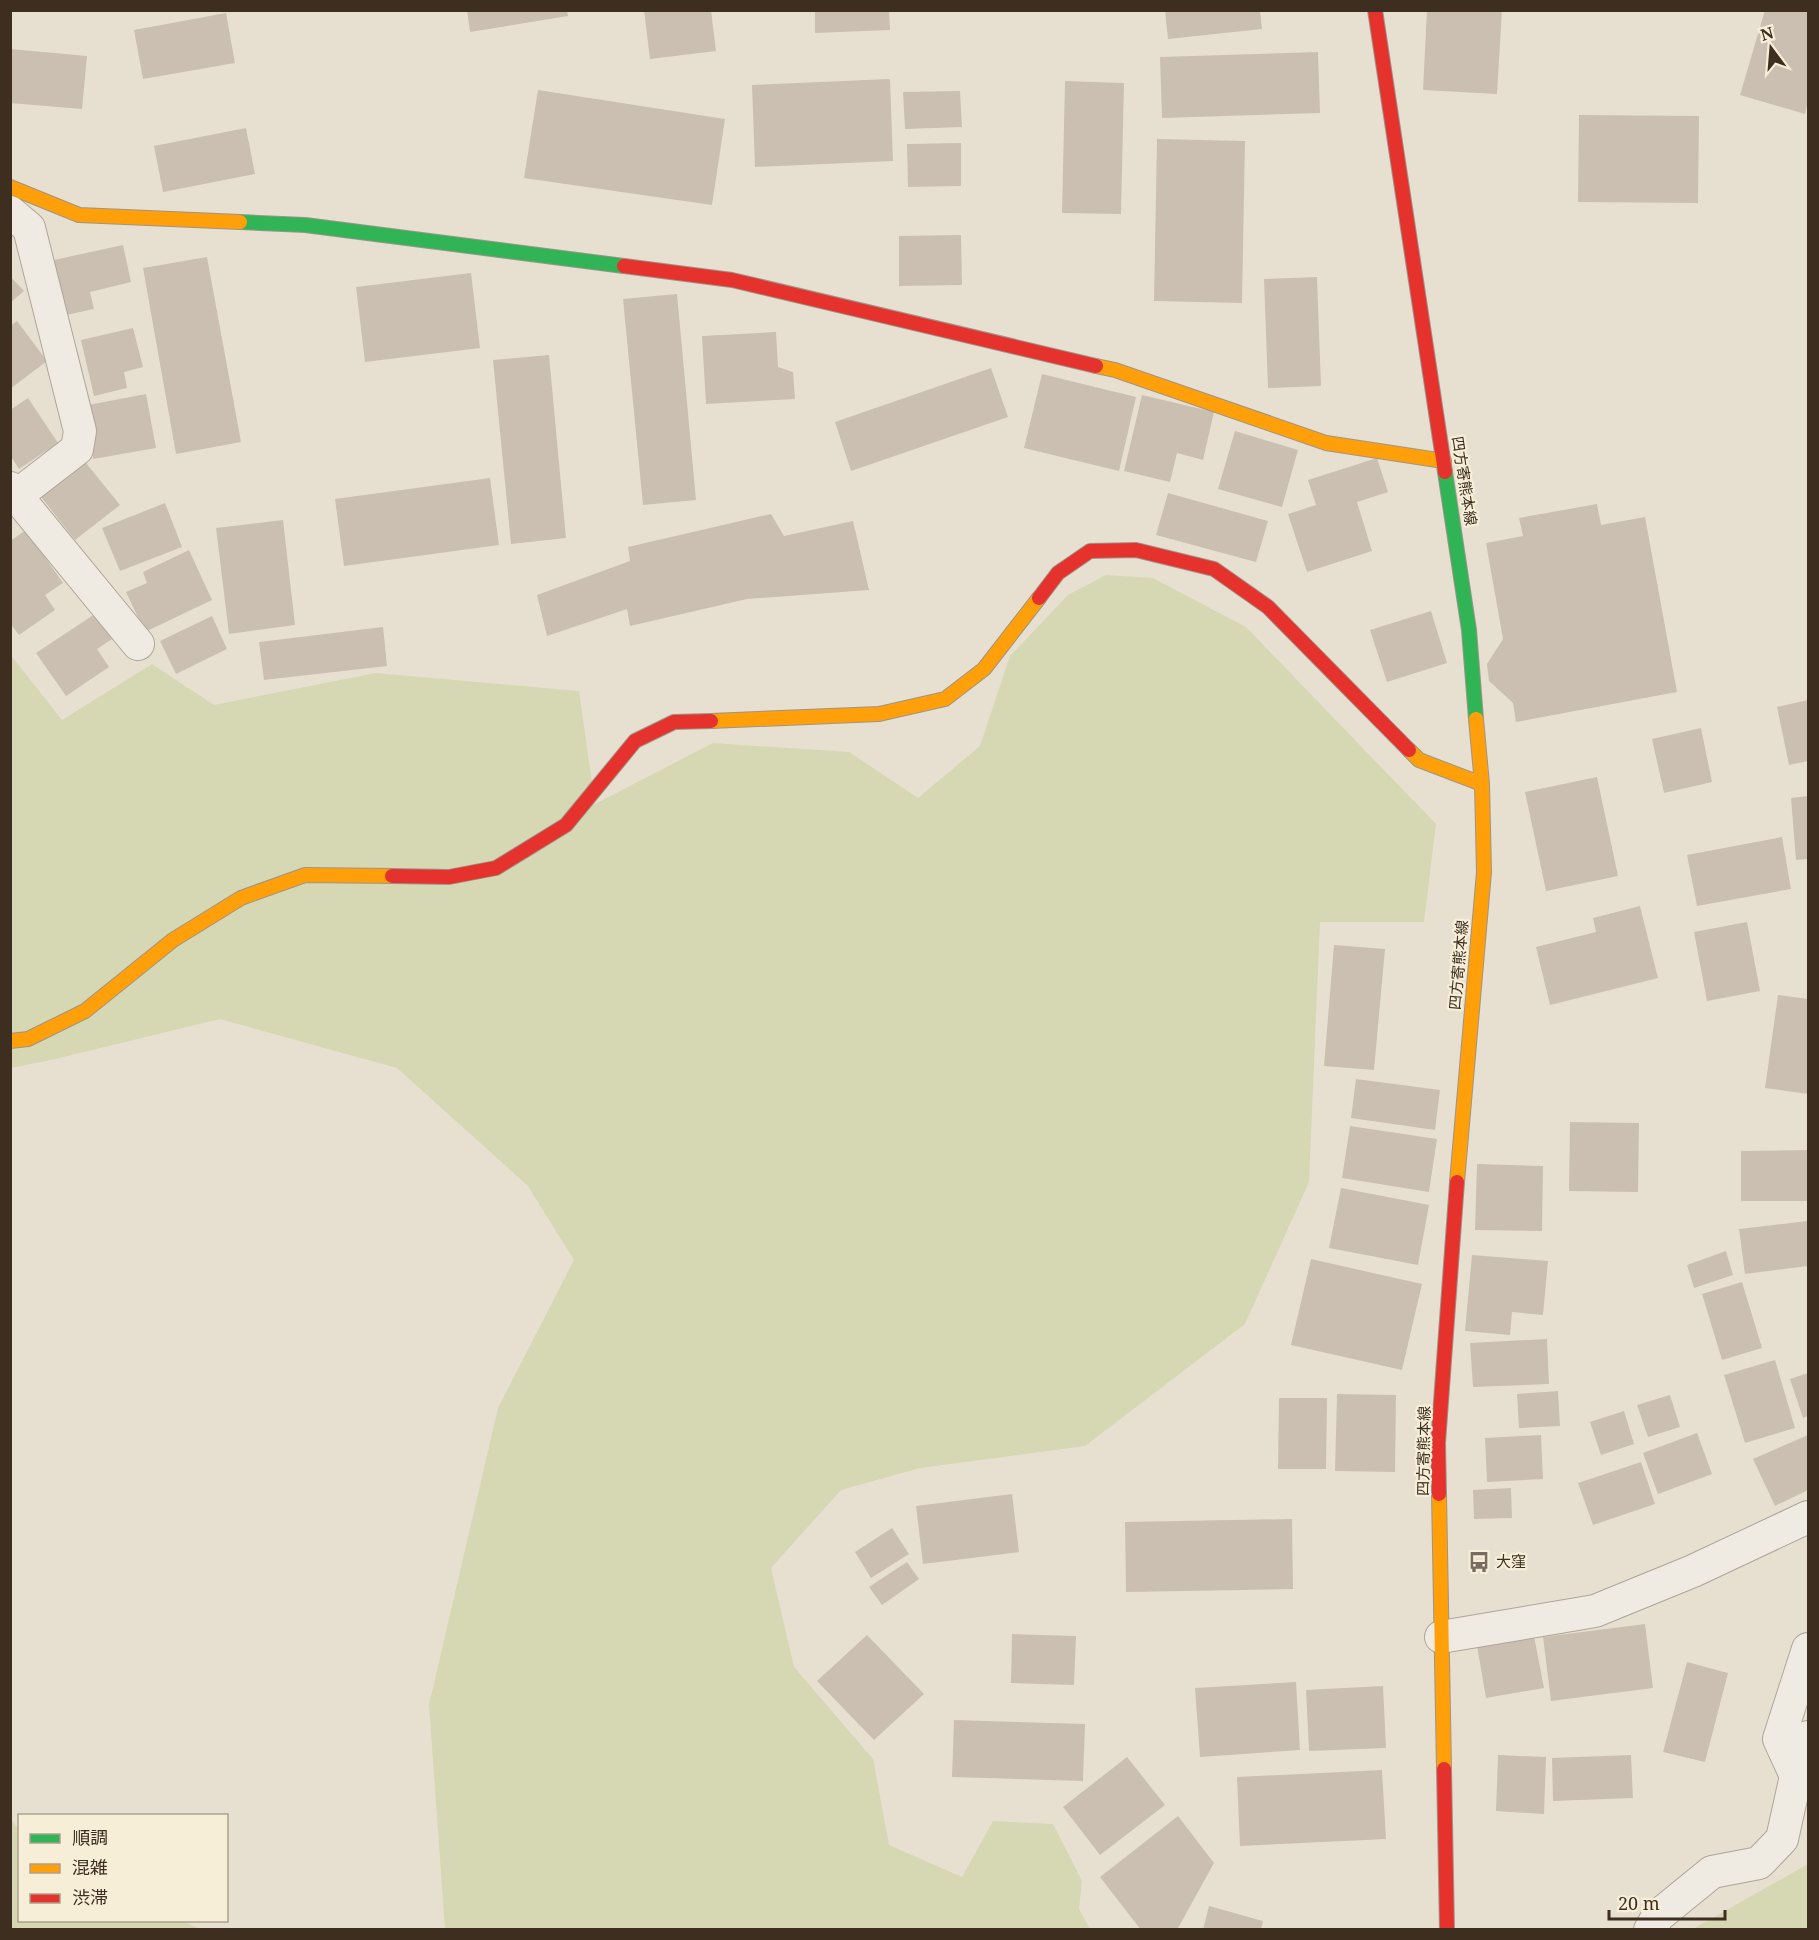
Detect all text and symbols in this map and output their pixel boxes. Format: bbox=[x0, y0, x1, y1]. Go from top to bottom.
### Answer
north arrow bbox=[1741, 18, 1801, 78]
text: N bbox=[1758, 21, 1776, 46]
street label: 四方寄熊本線 bbox=[1448, 435, 1482, 527]
street label: 四方寄熊本線 bbox=[1444, 919, 1472, 1011]
street label: 四方寄熊本線 bbox=[1412, 1406, 1434, 1496]
bus stop icon: 大窪 bbox=[1467, 1550, 1491, 1574]
place label: 大窪 bbox=[1496, 1551, 1526, 1571]
legend bbox=[18, 1814, 228, 1922]
text: 順調 bbox=[72, 1825, 108, 1849]
text: 混雑 bbox=[72, 1855, 108, 1879]
scale bar bbox=[1609, 1883, 1724, 1921]
text: 渋滞 bbox=[72, 1885, 108, 1909]
text: 20 m bbox=[1618, 1891, 1660, 1915]

